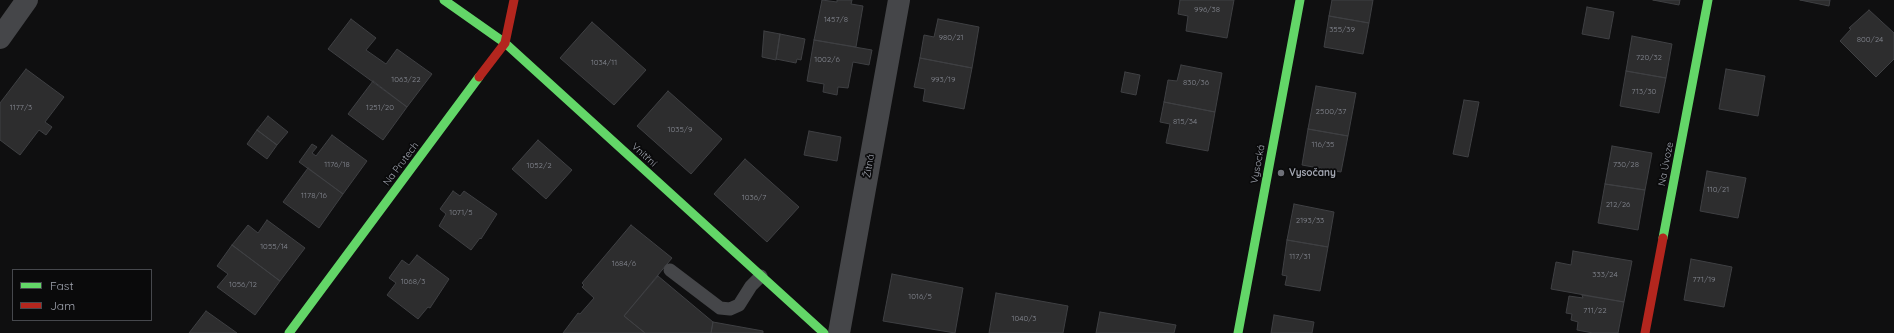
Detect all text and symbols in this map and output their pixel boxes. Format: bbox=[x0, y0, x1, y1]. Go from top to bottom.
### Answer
house number: 996/38 bbox=[1194, 5, 1220, 15]
house number: 1457/8 bbox=[824, 15, 848, 25]
house number: 355/39 bbox=[1329, 25, 1355, 35]
house number: 980/21 bbox=[938, 33, 964, 43]
house number: 800/24 bbox=[1857, 35, 1883, 45]
house number: 720/32 bbox=[1636, 53, 1662, 63]
house number: 1002/6 bbox=[814, 55, 840, 65]
house number: 1034/11 bbox=[591, 58, 617, 68]
house number: 1063/22 bbox=[391, 75, 421, 85]
house number: 993/19 bbox=[931, 75, 955, 85]
house number: 830/36 bbox=[1183, 78, 1209, 88]
house number: 713/30 bbox=[1632, 87, 1656, 97]
house number: 1177/3 bbox=[10, 103, 32, 113]
house number: 1251/20 bbox=[366, 103, 394, 113]
house number: 2500/37 bbox=[1316, 107, 1346, 117]
house number: 815/34 bbox=[1173, 117, 1197, 127]
house number: 1035/9 bbox=[668, 125, 692, 135]
street label: Na Prutech bbox=[381, 140, 421, 188]
house number: 116/35 bbox=[1312, 140, 1334, 150]
street label: Vnitřní bbox=[629, 141, 659, 169]
street label: Na Úvoze bbox=[1656, 141, 1676, 187]
street label: Vysocká bbox=[1248, 143, 1268, 185]
street label: Žitná bbox=[861, 153, 877, 179]
house number: 1176/18 bbox=[324, 160, 350, 170]
house number: 730/28 bbox=[1613, 160, 1639, 170]
house number: 1052/2 bbox=[526, 161, 552, 171]
place label: Vysočany bbox=[1289, 167, 1336, 179]
marker: Vysočany bbox=[1276, 168, 1286, 178]
house number: 110/21 bbox=[1707, 185, 1729, 195]
house number: 1178/16 bbox=[301, 191, 327, 201]
house number: 1036/7 bbox=[742, 193, 766, 203]
house number: 212/26 bbox=[1606, 200, 1630, 210]
house number: 1071/5 bbox=[449, 208, 473, 218]
house number: 2193/33 bbox=[1296, 216, 1324, 226]
house number: 1055/14 bbox=[260, 242, 288, 252]
house number: 117/31 bbox=[1289, 252, 1311, 262]
house number: 1684/6 bbox=[612, 259, 636, 269]
legend bbox=[12, 269, 152, 321]
house number: 333/24 bbox=[1592, 270, 1618, 280]
house number: 771/19 bbox=[1692, 275, 1716, 285]
house number: 1068/3 bbox=[401, 277, 425, 287]
text: Fast bbox=[50, 278, 74, 293]
house number: 1056/12 bbox=[229, 280, 257, 290]
house number: 1016/5 bbox=[908, 292, 932, 302]
text: Jam bbox=[50, 298, 75, 313]
house number: 711/22 bbox=[1583, 306, 1607, 316]
house number: 1040/3 bbox=[1011, 314, 1037, 324]

